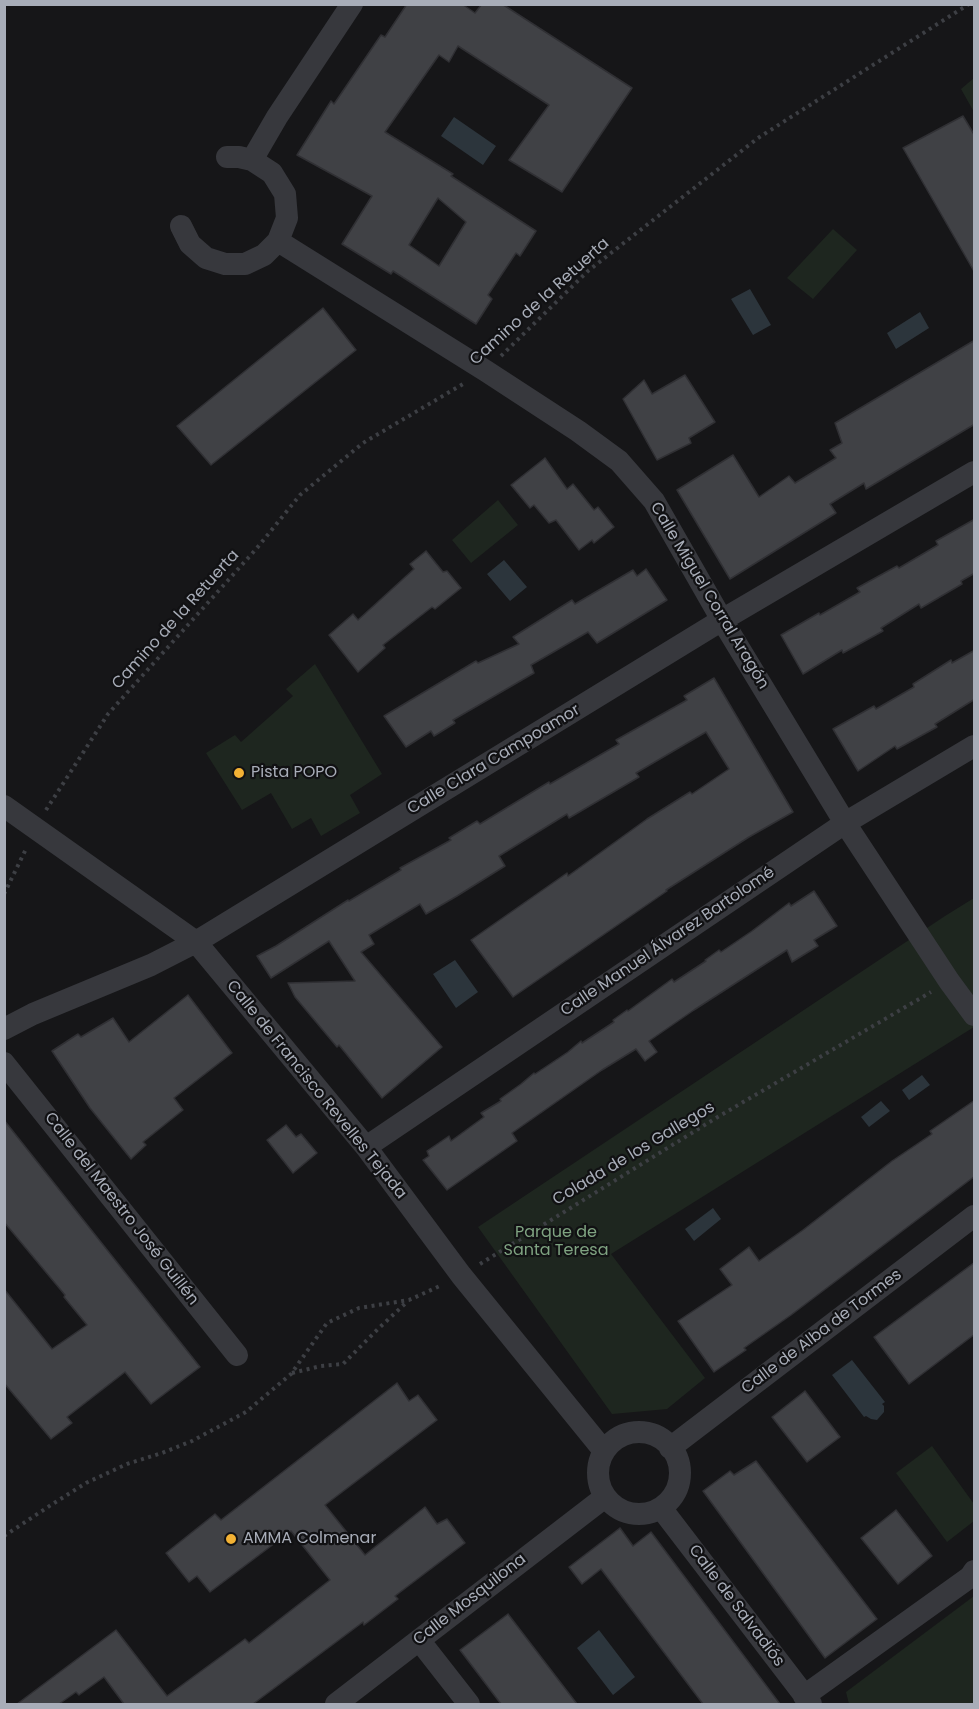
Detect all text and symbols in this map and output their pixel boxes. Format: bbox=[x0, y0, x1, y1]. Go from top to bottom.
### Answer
street label: Camino de la Retuerta bbox=[466, 234, 614, 370]
street label: Calle Miguel Corral Aragón bbox=[646, 499, 772, 693]
street label: Camino de la Retuerta bbox=[108, 546, 244, 694]
street label: Calle Clara Campoamor bbox=[404, 701, 584, 819]
place label: Pista POPO bbox=[251, 763, 337, 783]
marker: Pista POPO bbox=[232, 766, 246, 780]
street label: Calle Manuel Álvarez Bartolomé bbox=[558, 863, 778, 1021]
street label: Calle de Francisco Revelles Tejada bbox=[222, 977, 410, 1203]
street label: Colada de los Gallegos bbox=[550, 1098, 718, 1210]
street label: Calle del Maestro José Guillén bbox=[40, 1109, 202, 1309]
park label: Parque de Santa Teresa bbox=[504, 1223, 608, 1261]
street label: Calle de Alba de Tormes bbox=[738, 1266, 906, 1398]
place label: AMMA Colmenar bbox=[243, 1529, 376, 1549]
marker: AMMA Colmenar bbox=[224, 1532, 238, 1546]
street label: Calle de Salvadiós bbox=[684, 1541, 788, 1671]
street label: Calle Mosquilona bbox=[410, 1550, 530, 1650]

